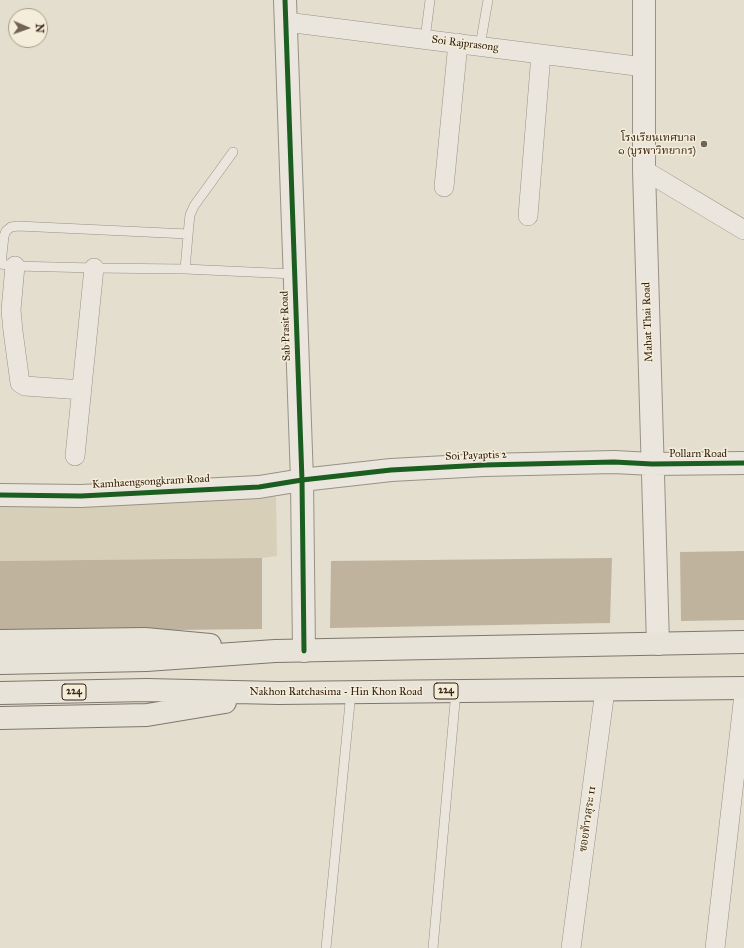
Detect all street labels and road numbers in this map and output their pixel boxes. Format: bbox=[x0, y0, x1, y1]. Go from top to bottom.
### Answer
street label: Soi Rajprasong bbox=[431, 33, 499, 55]
street label: Mahat Thai Road bbox=[640, 282, 656, 362]
street label: Sab Prasit Road bbox=[278, 291, 294, 361]
street label: Pollarn Road bbox=[669, 447, 727, 461]
street label: Soi Payaptis 2 bbox=[445, 448, 507, 464]
street label: Kamhaengsongkram Road bbox=[92, 472, 210, 492]
road number: 224 bbox=[434, 683, 458, 699]
road number: 224 bbox=[62, 684, 86, 700]
street label: Nakhon Ratchasima - Hin Khon Road bbox=[250, 685, 422, 699]
street label: ซอยท้าวสุระ 11 bbox=[577, 785, 599, 853]

